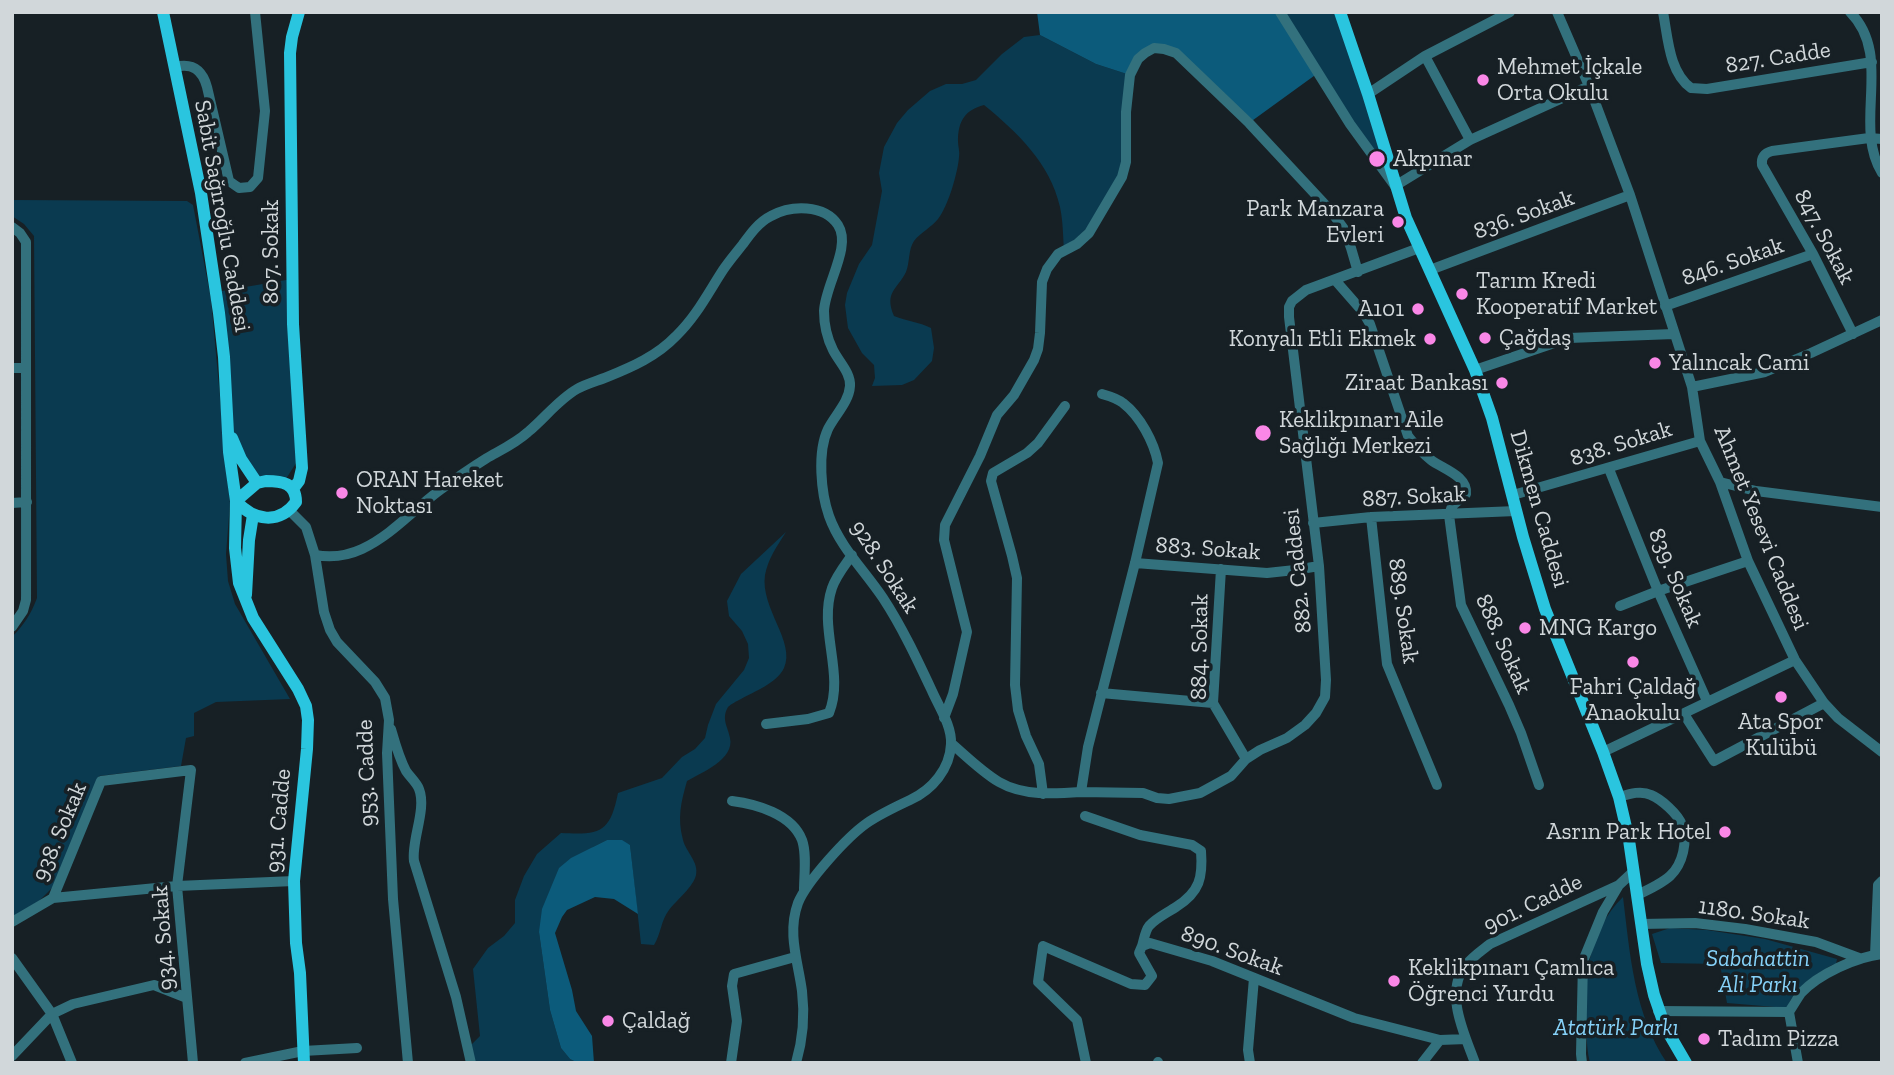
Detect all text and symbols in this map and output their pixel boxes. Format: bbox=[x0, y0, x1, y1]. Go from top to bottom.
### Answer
street label: 827. Cadde bbox=[1723, 36, 1833, 80]
place label: Mehmet İçkale Orta Okulu bbox=[1497, 53, 1642, 107]
marker: Mehmet İçkale Orta Okulu bbox=[1475, 72, 1491, 88]
street label: Sabit Sağıroğlu Caddesi bbox=[188, 98, 256, 334]
place label: Akpınar bbox=[1393, 145, 1473, 173]
marker: Akpınar bbox=[1367, 149, 1387, 169]
street label: 836. Sokak bbox=[1470, 184, 1578, 246]
street label: 847. Sokak bbox=[1788, 185, 1860, 289]
place label: Park Manzara Evleri bbox=[1246, 195, 1384, 249]
street label: 807. Sokak bbox=[257, 200, 285, 304]
marker: Park Manzara Evleri bbox=[1390, 214, 1406, 230]
street label: 846. Sokak bbox=[1678, 232, 1788, 292]
place label: Tarım Kredi Kooperatif Market bbox=[1476, 267, 1657, 321]
marker: Tarım Kredi Kooperatif Market bbox=[1454, 286, 1470, 302]
place label: A101 bbox=[1358, 295, 1404, 323]
marker: A101 bbox=[1410, 301, 1426, 317]
place label: Çağdaş bbox=[1499, 324, 1571, 352]
place label: Konyalı Etli Ekmek bbox=[1229, 325, 1416, 353]
marker: Çağdaş bbox=[1477, 330, 1493, 346]
marker: Konyalı Etli Ekmek bbox=[1422, 331, 1438, 347]
place label: Yalıncak Cami bbox=[1669, 349, 1810, 377]
marker: Yalıncak Cami bbox=[1647, 355, 1663, 371]
place label: Ziraat Bankası bbox=[1345, 369, 1488, 397]
marker: Ziraat Bankası bbox=[1494, 375, 1510, 391]
place label: Keklikpınarı Aile Sağlığı Merkezi bbox=[1279, 406, 1444, 460]
street label: 838. Sokak bbox=[1567, 415, 1675, 473]
street label: Ahmet Yesevi Caddesi bbox=[1707, 422, 1815, 634]
marker: Keklikpınarı Aile Sağlığı Merkezi bbox=[1253, 423, 1273, 443]
street label: Dikmen Caddesi bbox=[1503, 427, 1575, 591]
place label: ORAN Hareket Noktası bbox=[356, 466, 503, 520]
street label: 887. Sokak bbox=[1362, 481, 1466, 513]
marker: ORAN Hareket Noktası bbox=[334, 485, 350, 501]
street label: 882. Caddesi bbox=[1278, 507, 1318, 635]
street label: 928. Sokak bbox=[844, 515, 924, 619]
street label: 839. Sokak bbox=[1642, 524, 1708, 632]
street label: 883. Sokak bbox=[1155, 532, 1261, 566]
street label: 889. Sokak bbox=[1382, 557, 1424, 665]
street label: 888. Sokak bbox=[1469, 590, 1537, 698]
street label: 884. Sokak bbox=[1185, 594, 1215, 700]
place label: MNG Kargo bbox=[1539, 614, 1657, 642]
marker: MNG Kargo bbox=[1517, 620, 1533, 636]
marker: Fahri Çaldağ Anaokulu bbox=[1625, 654, 1641, 670]
place label: Fahri Çaldağ Anaokulu bbox=[1570, 673, 1696, 727]
marker: Ata Spor Kulübü bbox=[1773, 689, 1789, 705]
place label: Ata Spor Kulübü bbox=[1738, 708, 1824, 762]
street label: 953. Cadde bbox=[351, 719, 383, 827]
street label: 931. Cadde bbox=[261, 768, 297, 874]
street label: 938. Sokak bbox=[27, 778, 93, 886]
place label: Asrın Park Hotel bbox=[1547, 818, 1711, 846]
marker: Asrın Park Hotel bbox=[1717, 824, 1733, 840]
street label: 901. Cadde bbox=[1479, 868, 1587, 940]
street label: 934. Sokak bbox=[147, 885, 181, 991]
street label: 1180. Sokak bbox=[1697, 893, 1811, 935]
street label: 890. Sokak bbox=[1177, 920, 1287, 982]
park label: Sabahattin Ali Parkı bbox=[1706, 945, 1810, 999]
place label: Keklikpınarı Çamlıca Öğrenci Yurdu bbox=[1408, 954, 1614, 1008]
marker: Keklikpınarı Çamlıca Öğrenci Yurdu bbox=[1386, 973, 1402, 989]
place label: Çaldağ bbox=[622, 1007, 690, 1035]
marker: Çaldağ bbox=[600, 1013, 616, 1029]
park label: Atatürk Parkı bbox=[1553, 1014, 1679, 1042]
place label: Tadım Pizza bbox=[1718, 1025, 1839, 1053]
marker: Tadım Pizza bbox=[1696, 1031, 1712, 1047]

